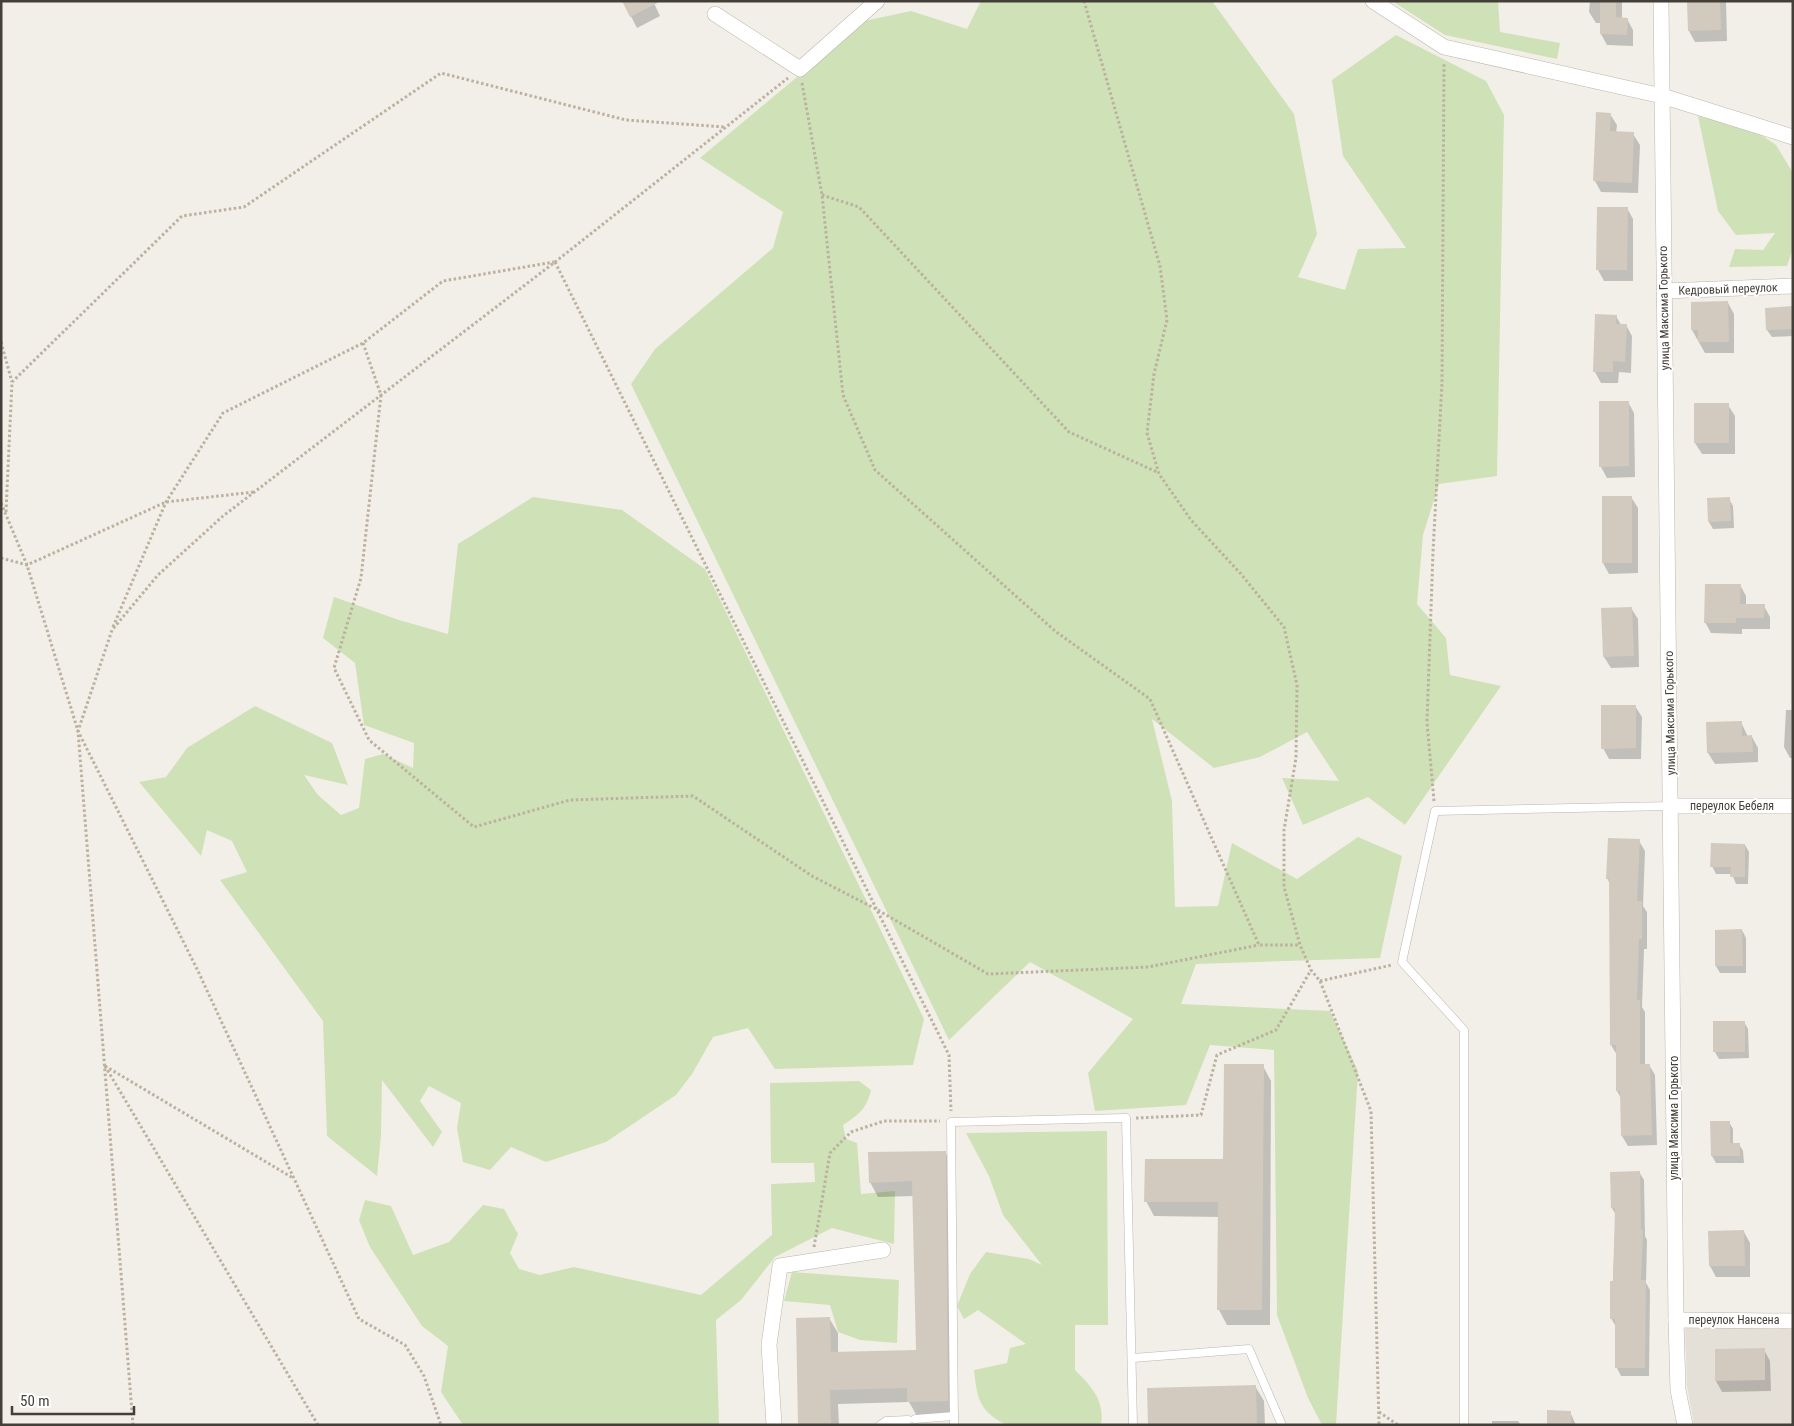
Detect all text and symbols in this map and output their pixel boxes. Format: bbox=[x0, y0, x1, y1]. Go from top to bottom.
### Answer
street label: улица Максима Горького bbox=[1656, 246, 1672, 370]
street label: Кедровый переулок bbox=[1678, 280, 1778, 298]
street label: улица Максима Горького bbox=[1662, 651, 1678, 775]
street label: переулок Бебеля bbox=[1690, 799, 1774, 813]
street label: улица Максима Горького bbox=[1667, 1056, 1681, 1180]
street label: переулок Нансена bbox=[1689, 1313, 1780, 1327]
scale bar bbox=[12, 1384, 135, 1416]
text: 50 m bbox=[20, 1392, 50, 1410]

